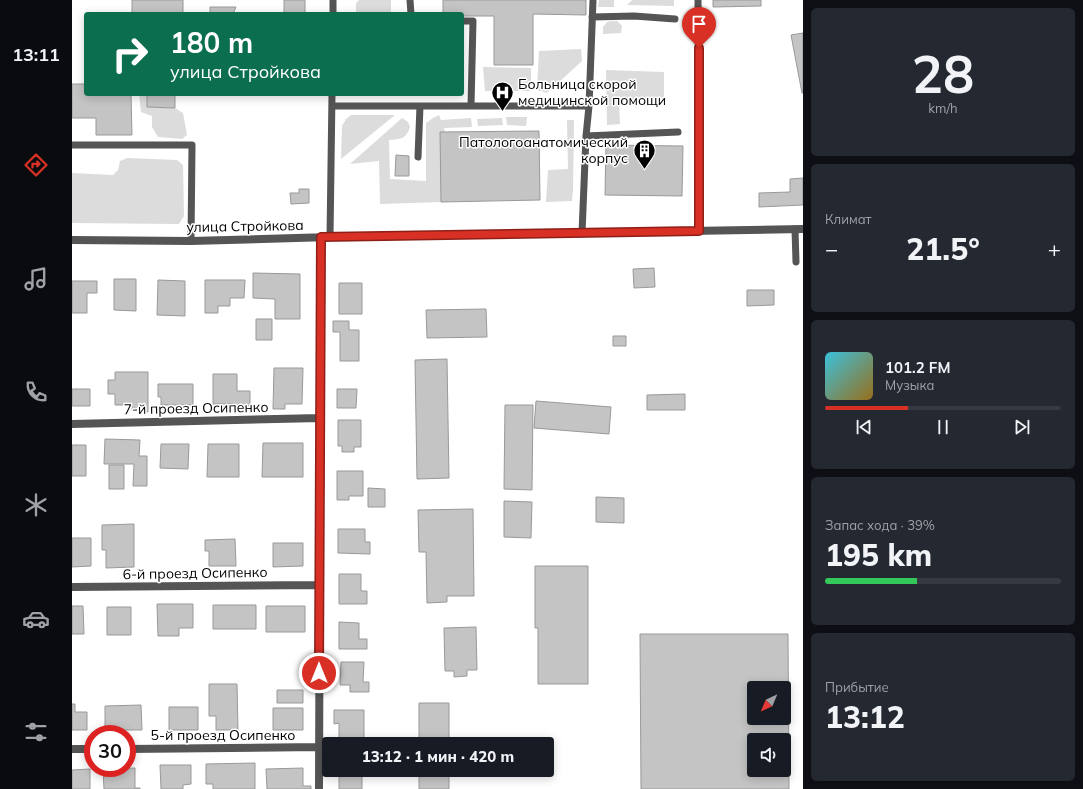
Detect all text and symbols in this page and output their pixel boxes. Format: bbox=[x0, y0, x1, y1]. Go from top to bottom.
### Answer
pin bbox=[682, 7.0, 716, 48]
icon: arrive bbox=[688, 13, 710, 35]
text: 180 m bbox=[170, 25, 253, 60]
icon: right bbox=[104, 28, 156, 80]
text: 28 bbox=[912, 41, 974, 106]
text: 13:11 bbox=[12, 43, 60, 66]
text: улица Стройкова bbox=[170, 60, 321, 83]
place label: Больница скорой медицинской помощи bbox=[518, 75, 666, 109]
hospital icon: Больница скорой медицинской помощи bbox=[490, 79, 516, 112]
text: km/h bbox=[928, 100, 958, 116]
place label: Патологоанатомический корпус bbox=[459, 133, 628, 167]
building icon: Патологоанатомический корпус bbox=[631, 137, 657, 170]
icon: directions bbox=[22, 151, 50, 179]
text: Климат bbox=[825, 211, 872, 227]
street label: улица Стройкова bbox=[186, 216, 304, 236]
text: 21.5° bbox=[906, 230, 980, 268]
text: − bbox=[825, 235, 838, 263]
text: + bbox=[1048, 235, 1061, 263]
icon: music bbox=[22, 265, 50, 293]
text: 101.2 FM bbox=[885, 358, 950, 377]
text: Музыка bbox=[885, 377, 934, 393]
icon: phone bbox=[22, 378, 50, 406]
street label: 7-й проезд Осипенко bbox=[123, 398, 269, 418]
icon: previous bbox=[853, 416, 875, 438]
icon: pause bbox=[932, 416, 954, 438]
icon: next bbox=[1011, 416, 1033, 438]
icon: climate bbox=[22, 491, 50, 519]
text: Запас хода · 39% bbox=[825, 517, 935, 533]
text: 195 km bbox=[825, 536, 932, 574]
street label: 6-й проезд Осипенко bbox=[122, 563, 268, 583]
icon: car bbox=[22, 605, 50, 633]
position arrow bbox=[298, 652, 340, 694]
text: Прибытие bbox=[825, 679, 889, 695]
north arrow bbox=[747, 681, 791, 725]
map controls bbox=[747, 681, 791, 777]
text: 13:12 bbox=[825, 698, 905, 736]
icon: filters bbox=[22, 718, 50, 746]
speed limit sign: 30 bbox=[84, 725, 136, 777]
street label: 5-й проезд Осипенко bbox=[151, 726, 295, 744]
button: sound bbox=[747, 733, 791, 777]
text: 13:12 · 1 мин · 420 m bbox=[362, 747, 514, 766]

